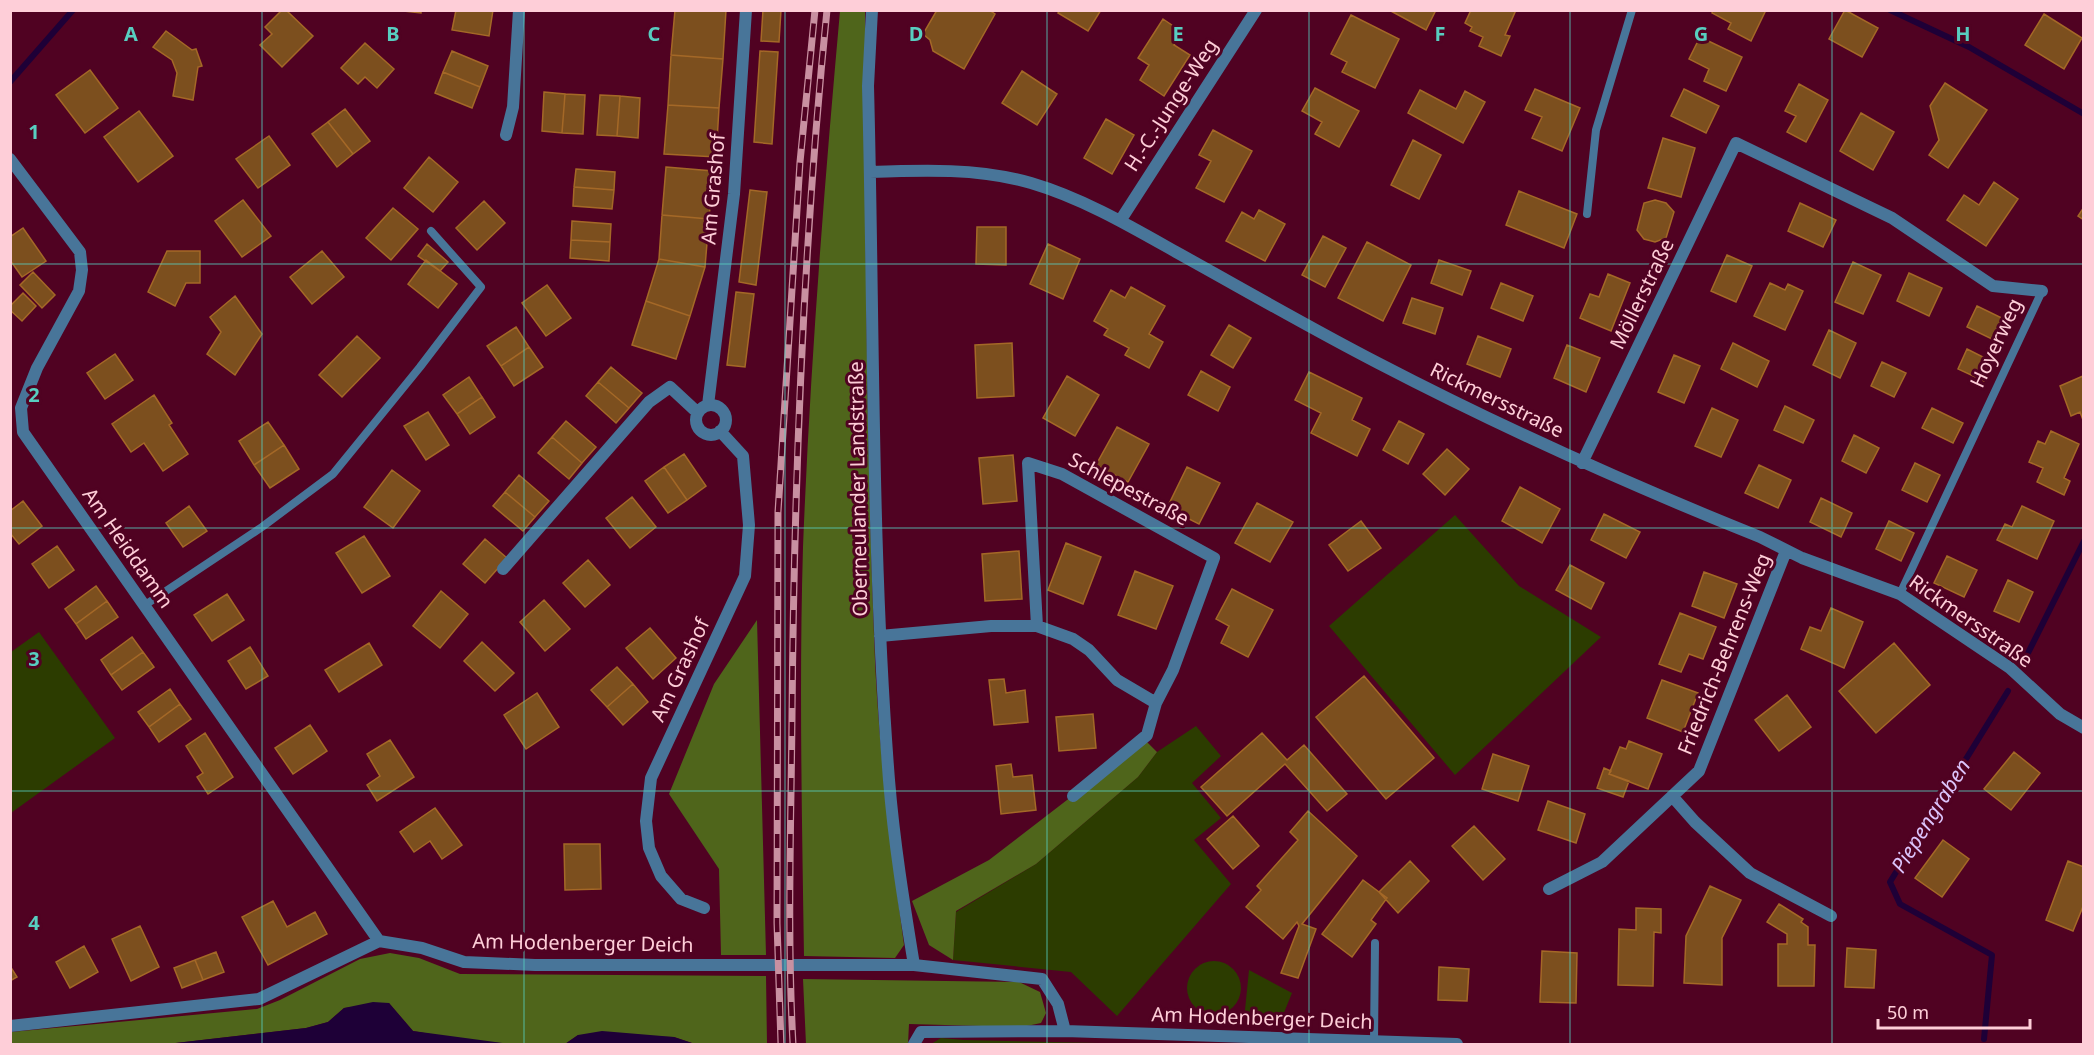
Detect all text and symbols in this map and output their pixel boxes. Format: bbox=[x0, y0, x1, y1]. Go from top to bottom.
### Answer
text: A bbox=[124, 20, 138, 47]
text: B bbox=[386, 20, 400, 47]
text: C bbox=[648, 20, 661, 47]
text: D bbox=[909, 20, 923, 47]
text: E bbox=[1172, 20, 1184, 47]
text: F bbox=[1435, 20, 1445, 47]
text: G bbox=[1694, 20, 1708, 47]
text: H bbox=[1955, 20, 1971, 47]
street label: H.-C.-Junge-Weg bbox=[1118, 33, 1224, 176]
text: 1 bbox=[28, 118, 40, 145]
street label: Am Grashof bbox=[694, 131, 731, 246]
street label: Möllerstraße bbox=[1603, 234, 1680, 354]
street label: Hoyerweg bbox=[1963, 294, 2028, 392]
street label: Rickmersstraße bbox=[1426, 356, 1569, 444]
street label: Oberneulander Landstraße bbox=[842, 361, 873, 617]
text: 2 bbox=[28, 381, 40, 408]
street label: Schlepestraße bbox=[1064, 445, 1194, 532]
street label: Am Heiddamm bbox=[77, 482, 180, 613]
street label: Friedrich-Behrens-Weg bbox=[1671, 549, 1776, 759]
street label: Rickmersstraße bbox=[1904, 568, 2039, 673]
street label: Am Grashof bbox=[644, 613, 716, 726]
text: 3 bbox=[28, 645, 40, 672]
water label: Piepengraben bbox=[1884, 753, 1976, 878]
text: 4 bbox=[28, 909, 40, 936]
street label: Am Hodenberger Deich bbox=[472, 927, 694, 958]
scale bar bbox=[1878, 992, 2030, 1030]
street label: Am Hodenberger Deich bbox=[1151, 1000, 1373, 1035]
text: 50 m bbox=[1887, 1000, 1929, 1024]

